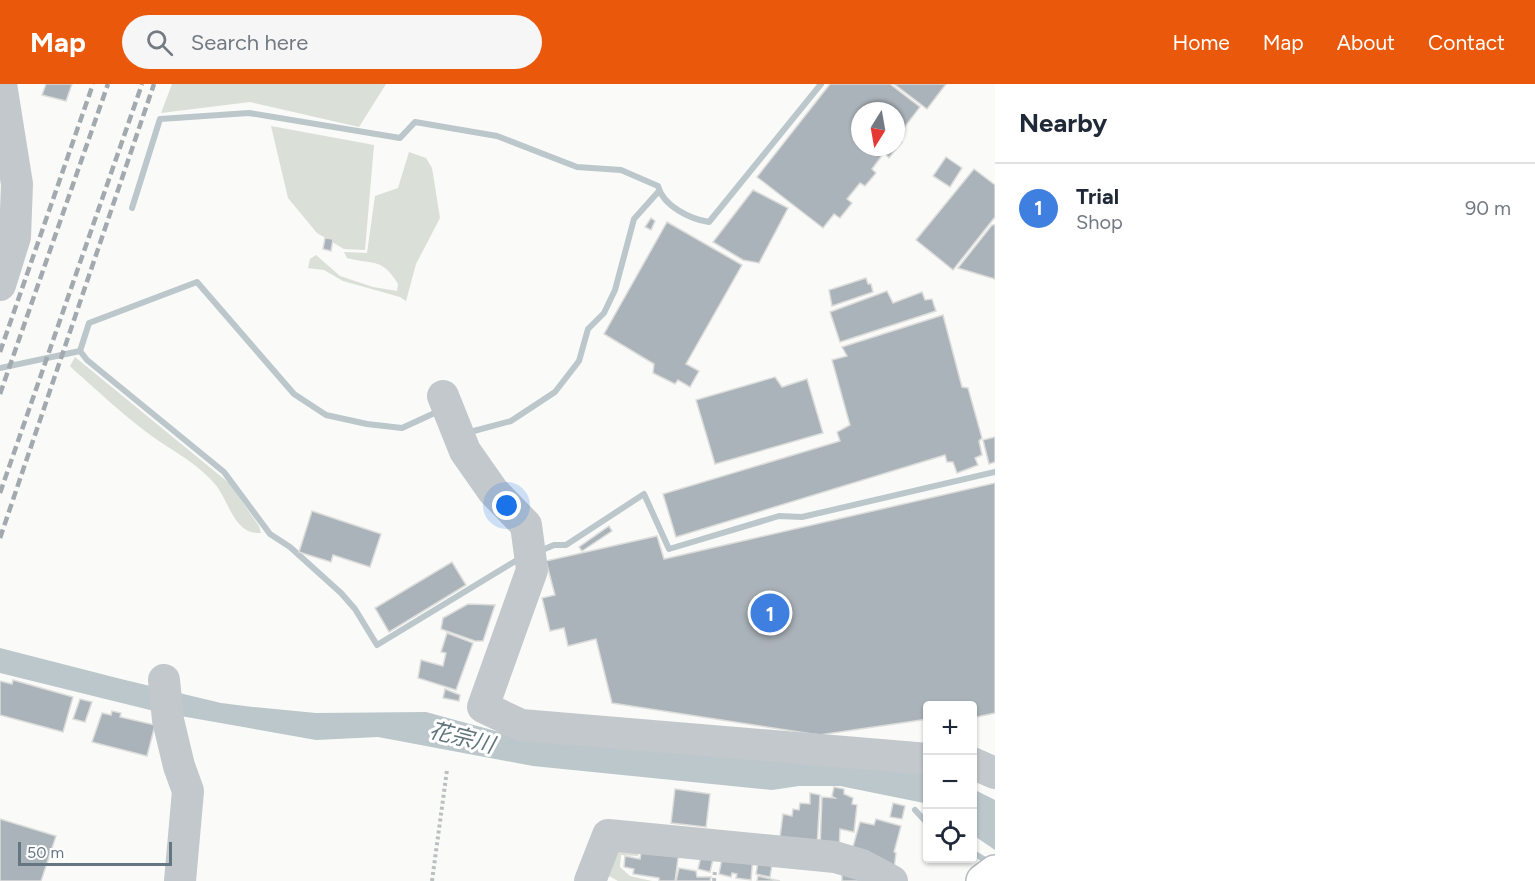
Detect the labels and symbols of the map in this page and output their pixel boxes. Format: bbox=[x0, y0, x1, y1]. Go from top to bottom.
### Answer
north arrow bbox=[851, 102, 905, 156]
your location bbox=[492, 491, 521, 520]
pin: 1 bbox=[750, 590, 790, 636]
water label: 花宗川 bbox=[427, 716, 499, 759]
scale bar bbox=[18, 839, 172, 866]

